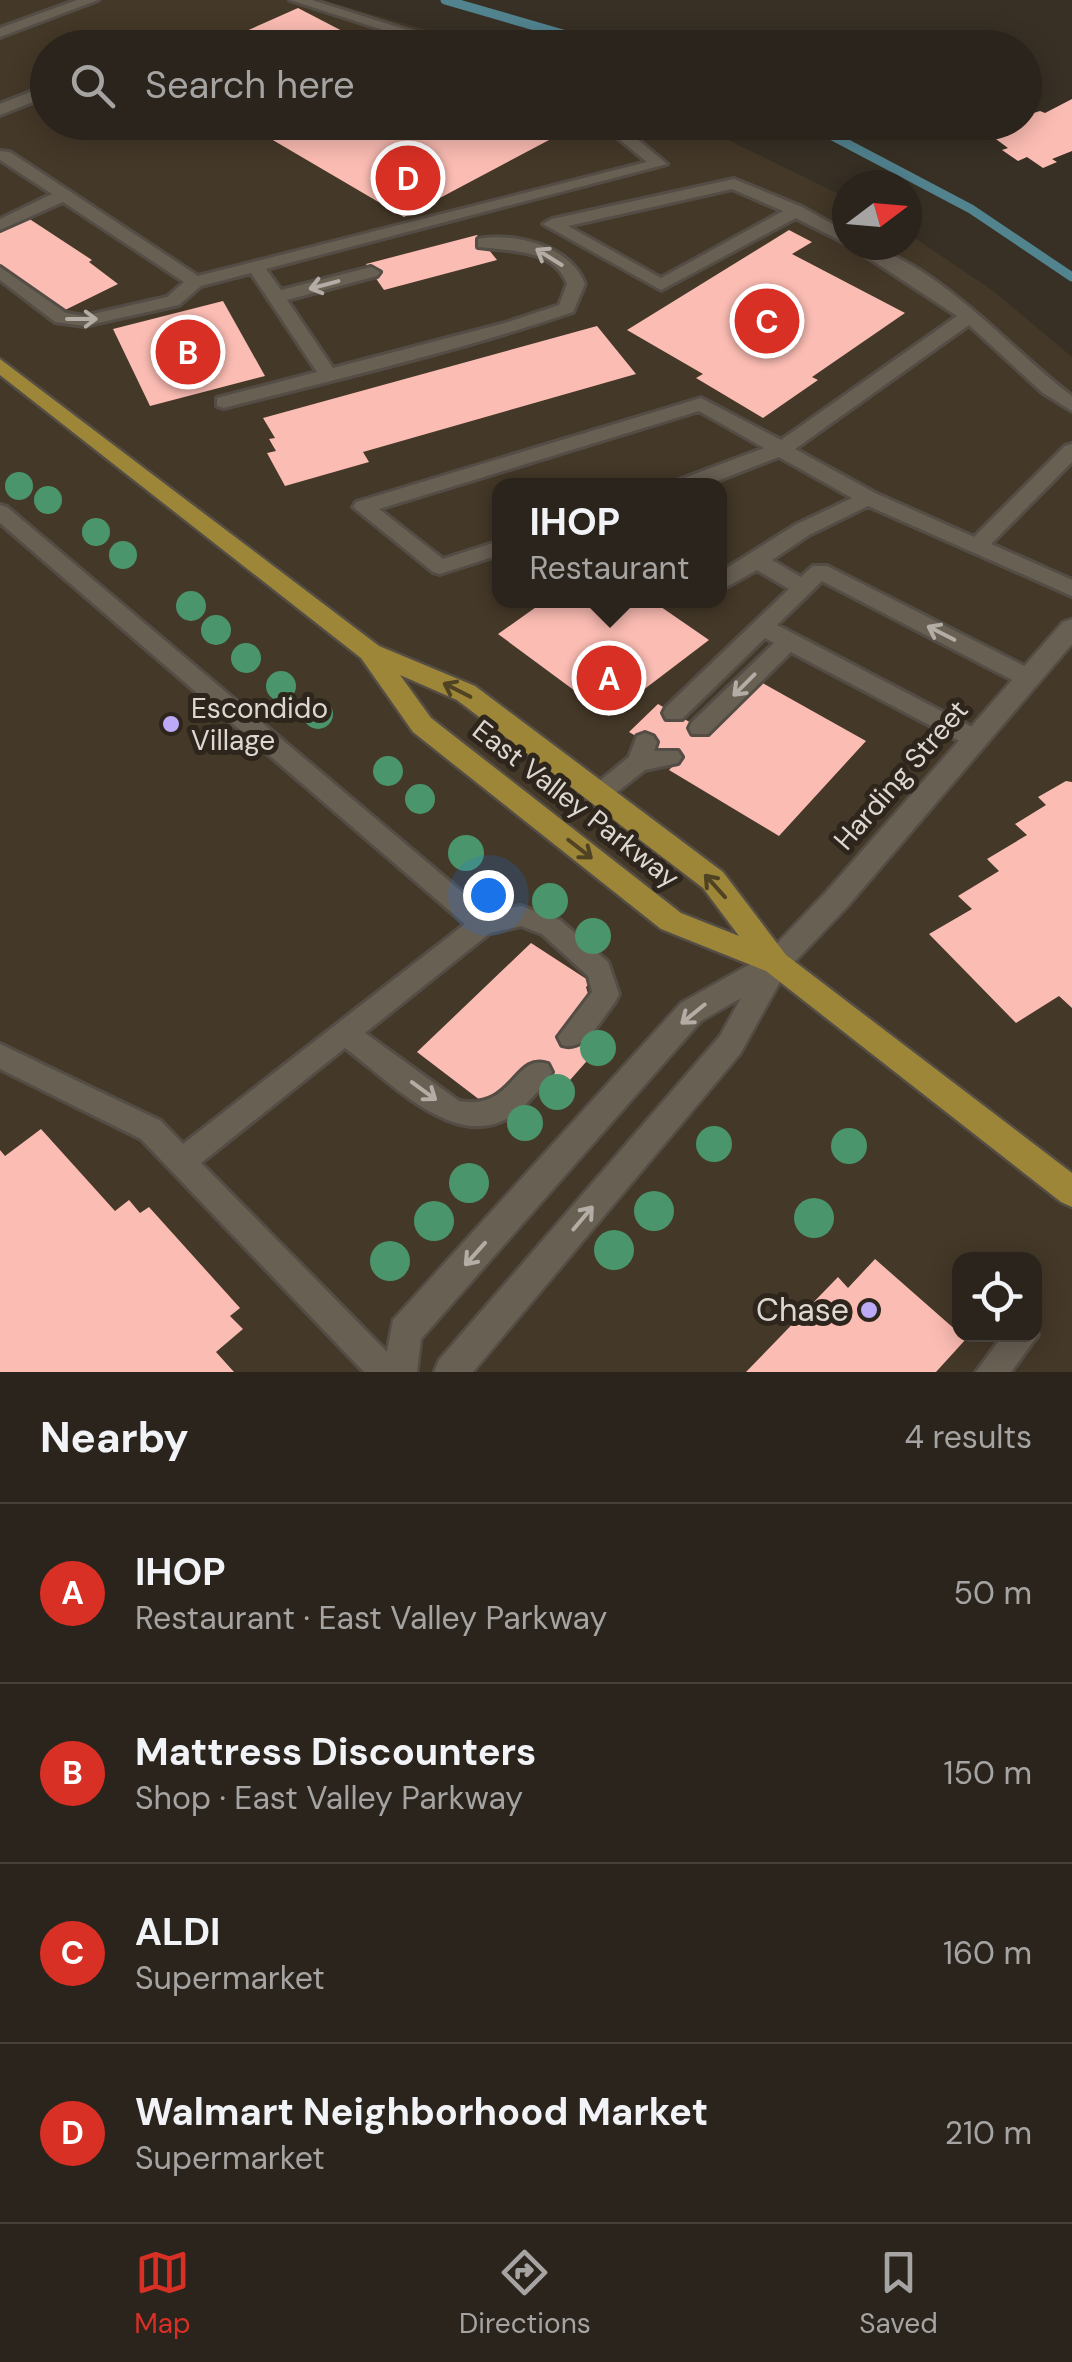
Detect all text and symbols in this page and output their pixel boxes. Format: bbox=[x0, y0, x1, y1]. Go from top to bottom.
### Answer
search box bbox=[30, 30, 1042, 140]
icon: search bbox=[65, 58, 120, 113]
text: Search here bbox=[145, 60, 355, 110]
pin: D bbox=[376, 140, 440, 216]
north arrow bbox=[832, 170, 922, 260]
one-way arrow bbox=[535, 247, 564, 267]
one-way arrow bbox=[309, 276, 340, 295]
pin: C bbox=[734, 284, 800, 358]
one-way arrow bbox=[66, 309, 98, 328]
pin: B bbox=[156, 314, 220, 390]
popup bbox=[492, 478, 727, 608]
text: IHOP bbox=[529, 497, 620, 547]
text: Restaurant bbox=[529, 547, 690, 589]
one-way arrow bbox=[927, 623, 957, 642]
pin: A bbox=[576, 640, 642, 716]
one-way arrow bbox=[733, 672, 757, 696]
one-way arrow bbox=[443, 680, 473, 699]
place label: Escondido Village bbox=[191, 690, 328, 759]
street label: Harding Street bbox=[826, 692, 976, 858]
street label: East Valley Parkway bbox=[465, 712, 687, 896]
marker: Escondido Village bbox=[160, 713, 182, 735]
one-way arrow bbox=[566, 838, 592, 860]
your location bbox=[463, 870, 514, 921]
one-way arrow bbox=[704, 874, 728, 900]
one-way arrow bbox=[681, 1003, 707, 1025]
one-way arrow bbox=[410, 1080, 437, 1101]
one-way arrow bbox=[571, 1206, 594, 1231]
one-way arrow bbox=[464, 1241, 487, 1266]
map controls bbox=[952, 1252, 1042, 1342]
button: locate bbox=[952, 1252, 1042, 1342]
place label: Chase bbox=[756, 1289, 849, 1331]
marker: Chase bbox=[858, 1299, 880, 1321]
text: Nearby bbox=[40, 1410, 189, 1465]
text: 4 results bbox=[905, 1416, 1032, 1458]
text: IHOP bbox=[135, 1547, 226, 1597]
text: A bbox=[61, 1572, 84, 1614]
text: 50 m bbox=[954, 1572, 1032, 1614]
text: Restaurant · East Valley Parkway bbox=[135, 1597, 607, 1639]
text: Mattress Discounters bbox=[135, 1727, 536, 1777]
text: B bbox=[62, 1752, 83, 1794]
text: 150 m bbox=[944, 1752, 1032, 1794]
text: Shop · East Valley Parkway bbox=[135, 1777, 523, 1819]
text: ALDI bbox=[135, 1907, 220, 1957]
text: C bbox=[61, 1932, 84, 1974]
text: 160 m bbox=[943, 1932, 1032, 1974]
text: Supermarket bbox=[135, 1957, 325, 1999]
text: Walmart Neighborhood Market bbox=[135, 2087, 708, 2137]
text: D bbox=[61, 2112, 84, 2154]
text: 210 m bbox=[945, 2112, 1032, 2154]
text: Supermarket bbox=[135, 2137, 325, 2179]
tab: Map bbox=[134, 2245, 191, 2342]
tab: Directions bbox=[459, 2245, 591, 2342]
tab: Saved bbox=[859, 2245, 938, 2342]

